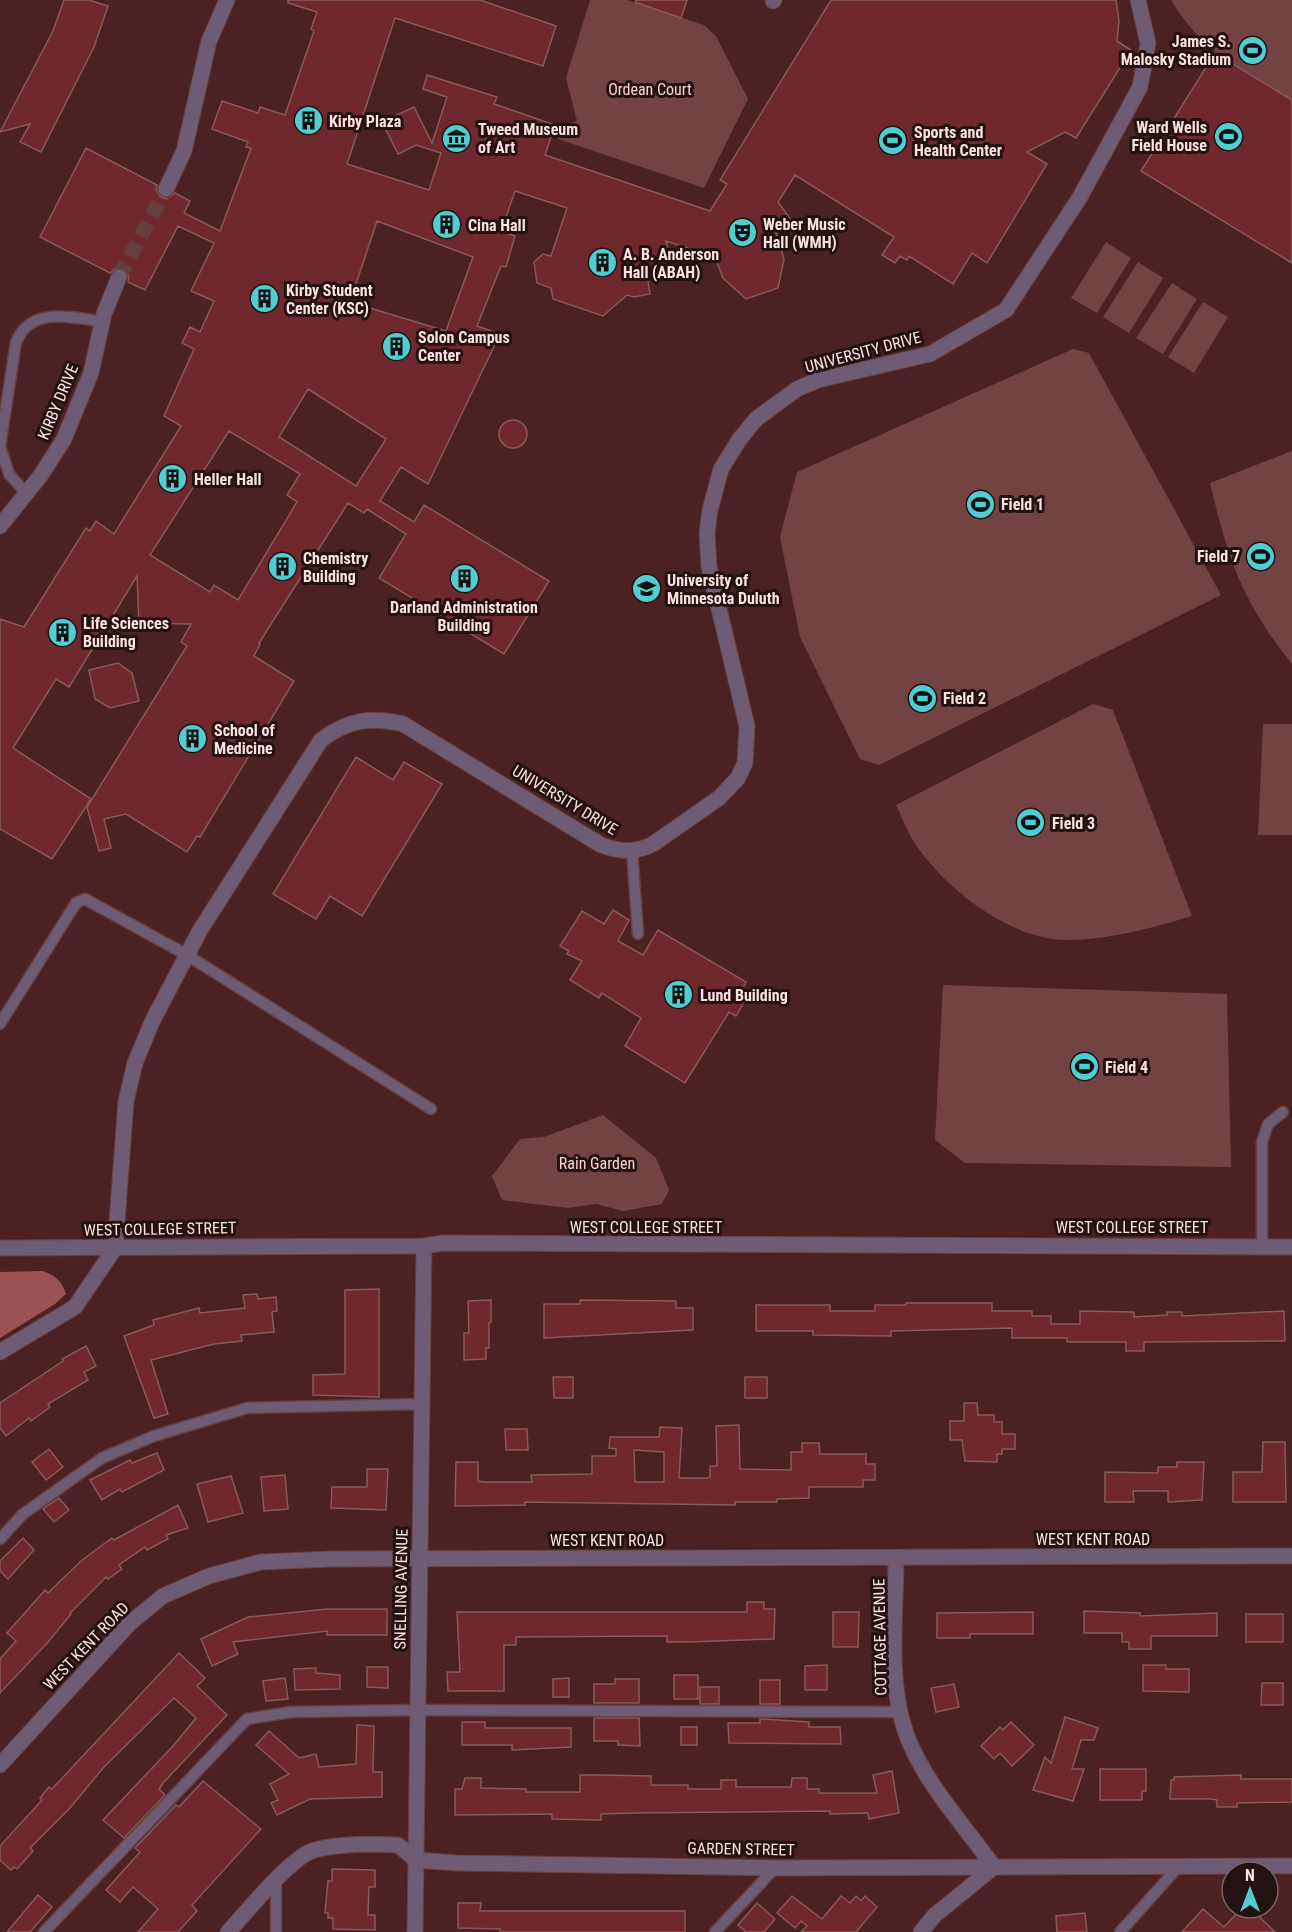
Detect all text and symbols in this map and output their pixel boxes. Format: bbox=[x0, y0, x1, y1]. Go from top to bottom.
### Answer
place label: James S. Malosky Stadium bbox=[1121, 32, 1231, 69]
sports icon: James S. Malosky Stadium bbox=[1236, 34, 1268, 66]
park label: Ordean Court bbox=[608, 80, 692, 99]
building icon: Kirby Plaza bbox=[292, 105, 324, 137]
place label: Kirby Plaza bbox=[329, 112, 402, 131]
place label: Ward Wells Field House bbox=[1131, 118, 1207, 155]
place label: Tweed Museum of Art bbox=[478, 120, 578, 157]
sports icon: Ward Wells Field House bbox=[1212, 120, 1244, 152]
museum icon: Tweed Museum of Art bbox=[441, 122, 473, 154]
place label: Sports and Health Center bbox=[914, 123, 1002, 160]
sports icon: Sports and Health Center bbox=[877, 125, 909, 157]
building icon: Cina Hall bbox=[431, 209, 463, 241]
place label: Weber Music Hall (WMH) bbox=[763, 215, 846, 252]
place label: Cina Hall bbox=[468, 216, 526, 235]
theatre icon: Weber Music Hall (WMH) bbox=[726, 217, 758, 249]
place label: A. B. Anderson Hall (ABAH) bbox=[623, 245, 719, 282]
building icon: A. B. Anderson Hall (ABAH) bbox=[586, 247, 618, 279]
place label: Kirby Student Center (KSC) bbox=[286, 281, 373, 318]
building icon: Kirby Student Center (KSC) bbox=[249, 283, 281, 315]
street label: UNIVERSITY DRIVE bbox=[803, 327, 923, 377]
place label: Solon Campus Center bbox=[418, 328, 510, 365]
building icon: Solon Campus Center bbox=[381, 330, 413, 362]
street label: KIRBY DRIVE bbox=[34, 361, 82, 443]
building icon: Heller Hall bbox=[157, 463, 189, 495]
place label: Heller Hall bbox=[194, 470, 262, 489]
sports icon: Field 1 bbox=[964, 488, 996, 520]
place label: Field 1 bbox=[1001, 495, 1044, 514]
sports icon: Field 7 bbox=[1245, 540, 1277, 572]
place label: Field 7 bbox=[1197, 547, 1240, 566]
place label: Chemistry Building bbox=[303, 549, 368, 586]
building icon: Chemistry Building bbox=[266, 551, 298, 583]
building icon: Darland Administration Building bbox=[448, 563, 480, 595]
place label: University of Minnesota Duluth bbox=[667, 571, 780, 608]
school or university icon: University of Minnesota Duluth bbox=[630, 573, 662, 605]
place label: Darland Administration Building bbox=[390, 598, 538, 635]
place label: Life Sciences Building bbox=[83, 614, 169, 651]
building icon: Life Sciences Building bbox=[46, 616, 78, 648]
sports icon: Field 2 bbox=[906, 682, 938, 714]
place label: Field 2 bbox=[943, 689, 986, 708]
place label: School of Medicine bbox=[214, 721, 275, 758]
building icon: School of Medicine bbox=[177, 723, 209, 755]
street label: UNIVERSITY DRIVE bbox=[509, 761, 621, 839]
sports icon: Field 3 bbox=[1015, 807, 1047, 839]
place label: Field 3 bbox=[1052, 814, 1095, 833]
building icon: Lund Building bbox=[663, 979, 695, 1011]
place label: Lund Building bbox=[700, 986, 788, 1005]
sports icon: Field 4 bbox=[1068, 1051, 1100, 1083]
place label: Field 4 bbox=[1105, 1058, 1148, 1077]
park label: Rain Garden bbox=[559, 1154, 635, 1173]
street label: WEST COLLEGE STREET bbox=[84, 1218, 236, 1240]
street label: WEST COLLEGE STREET bbox=[570, 1218, 722, 1237]
street label: WEST COLLEGE STREET bbox=[1056, 1218, 1208, 1237]
street label: SNELLING AVENUE bbox=[390, 1528, 412, 1650]
street label: WEST KENT ROAD bbox=[1036, 1530, 1150, 1549]
street label: WEST KENT ROAD bbox=[550, 1531, 664, 1550]
street label: COTTAGE AVENUE bbox=[869, 1578, 891, 1696]
street label: WEST KENT ROAD bbox=[39, 1598, 133, 1694]
street label: GARDEN STREET bbox=[687, 1839, 795, 1859]
north arrow bbox=[1220, 1860, 1280, 1920]
text: N bbox=[1245, 1866, 1255, 1885]

